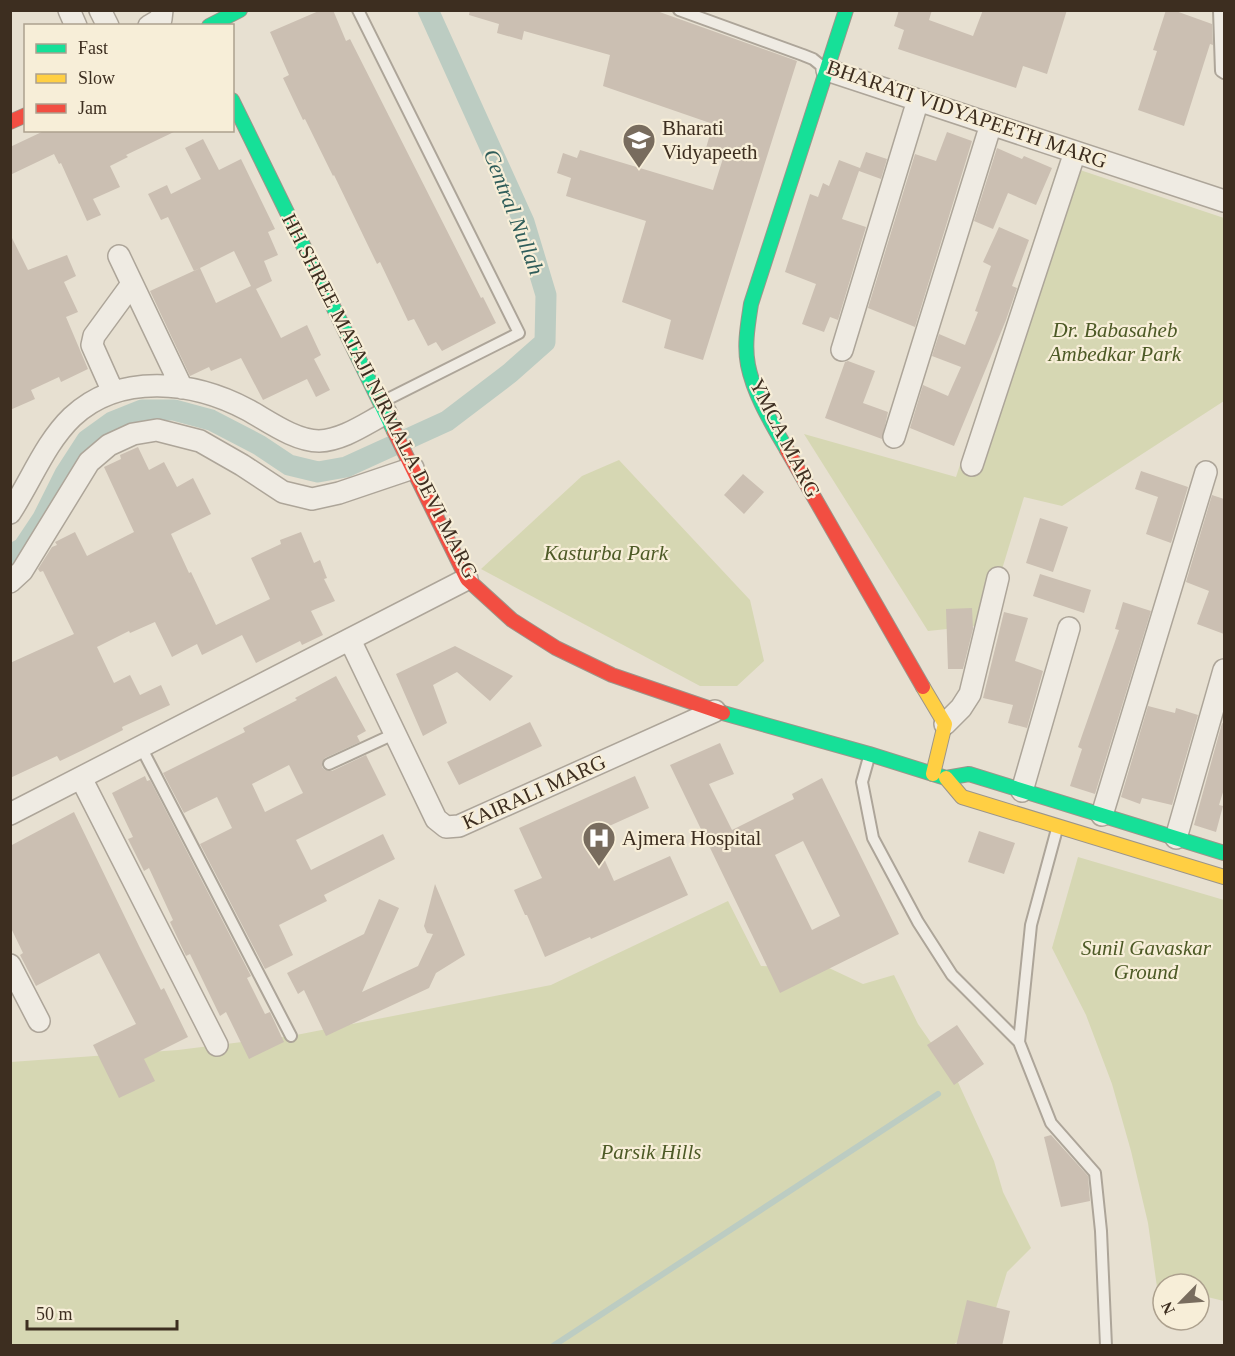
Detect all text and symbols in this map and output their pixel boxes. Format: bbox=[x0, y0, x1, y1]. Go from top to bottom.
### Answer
legend bbox=[24, 24, 234, 132]
text: Fast bbox=[78, 38, 108, 58]
street label: BHARATI VIDYAPEETH MARG bbox=[824, 55, 1110, 173]
text: Slow bbox=[78, 68, 115, 88]
text: Jam bbox=[78, 98, 107, 118]
place label: Bharati Vidyapeeth bbox=[662, 116, 758, 164]
school or university icon: Bharati Vidyapeeth bbox=[621, 122, 657, 169]
water label: Central Nullah bbox=[479, 146, 549, 278]
street label: HH SHREE MATAJI NIRMALA DEVI MARG bbox=[277, 210, 483, 582]
park label: Dr. Babasaheb Ambedkar Park bbox=[1047, 318, 1182, 366]
street label: YMCA MARG bbox=[745, 375, 825, 501]
park label: Kasturba Park bbox=[543, 541, 669, 565]
street label: KAIRALI MARG bbox=[459, 750, 609, 834]
hospital icon: Ajmera Hospital bbox=[581, 820, 617, 867]
place label: Ajmera Hospital bbox=[622, 826, 762, 850]
park label: Sunil Gavaskar Ground bbox=[1081, 936, 1212, 984]
park label: Parsik Hills bbox=[600, 1140, 701, 1164]
north arrow bbox=[1151, 1272, 1211, 1332]
scale bar bbox=[27, 1293, 177, 1331]
text: N bbox=[1158, 1299, 1178, 1317]
text: 50 m bbox=[36, 1304, 73, 1324]

